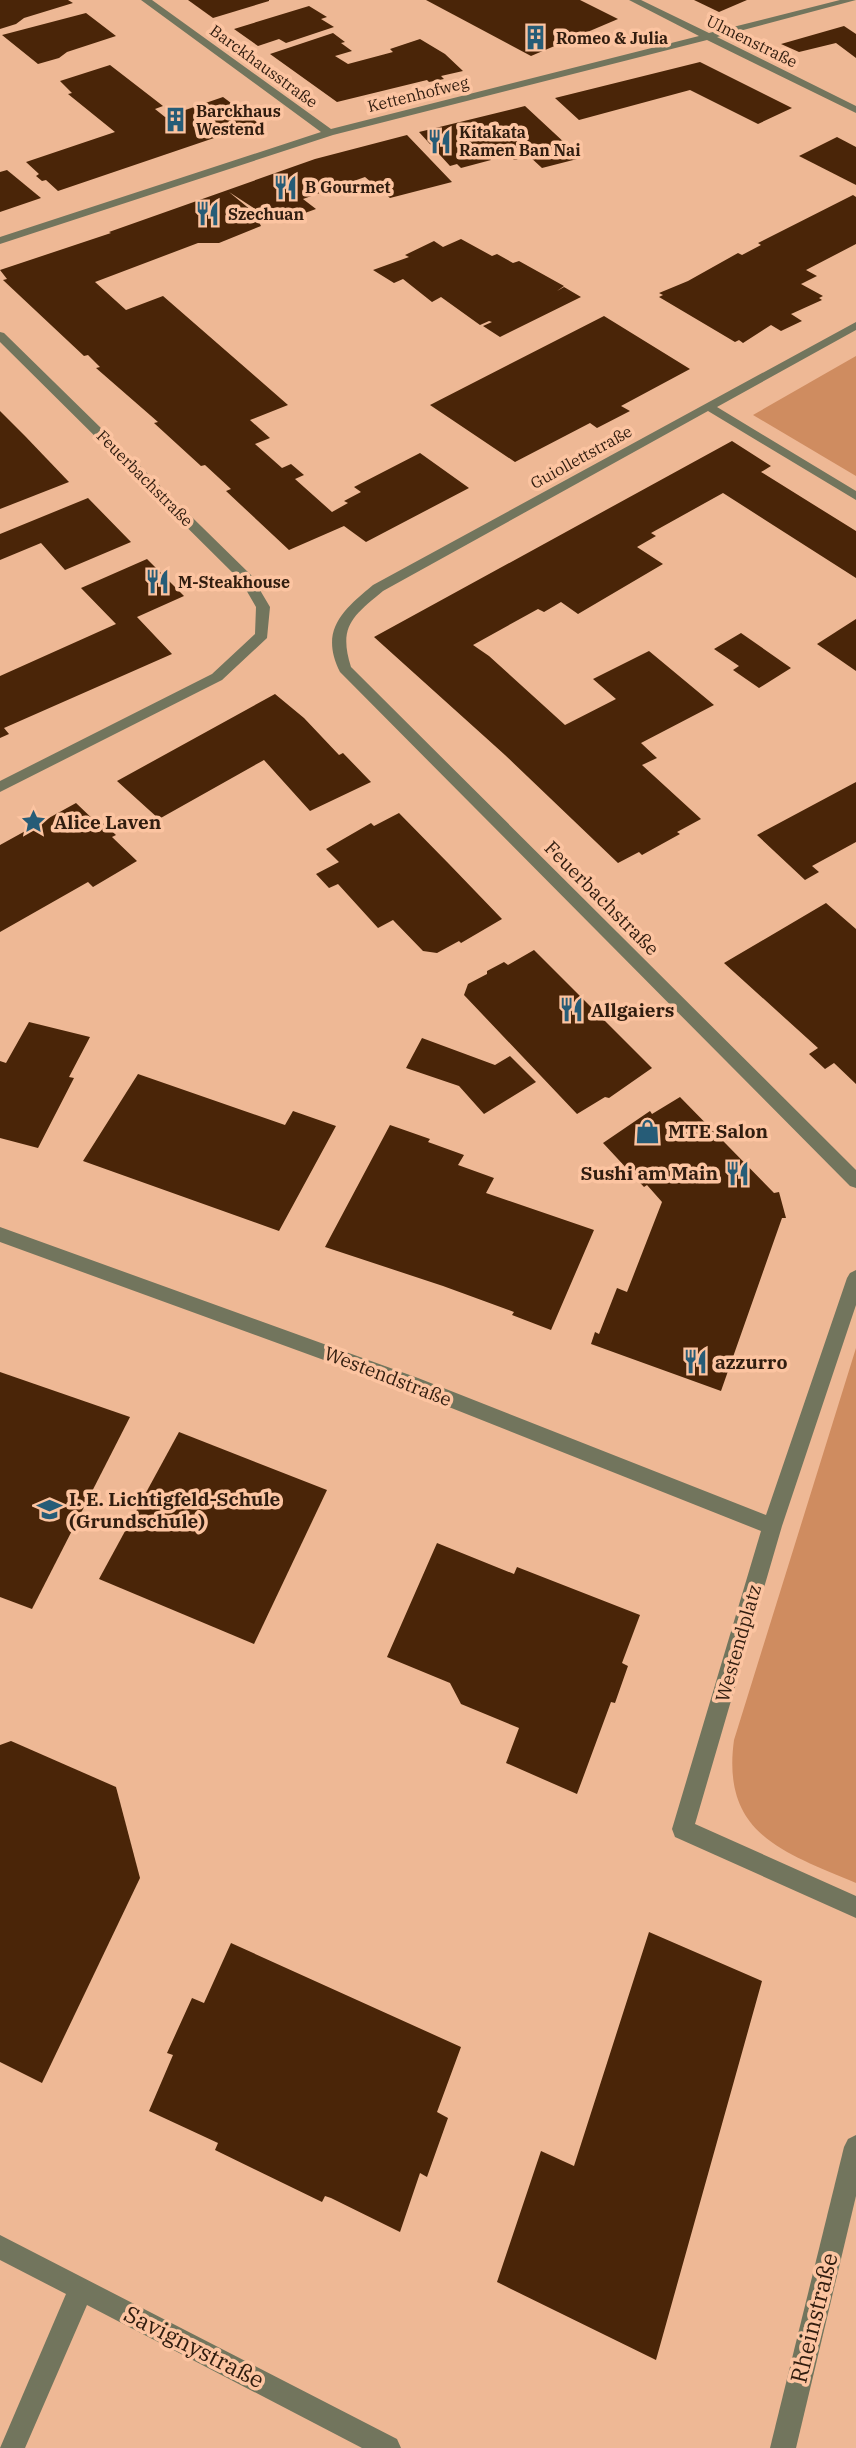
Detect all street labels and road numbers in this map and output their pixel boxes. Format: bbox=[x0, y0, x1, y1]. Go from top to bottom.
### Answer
street label: Ulmenstraße bbox=[703, 10, 801, 72]
street label: Barckhausstraße bbox=[206, 20, 322, 112]
street label: Kettenhofweg bbox=[365, 72, 471, 116]
street label: Guiollettstraße bbox=[527, 421, 635, 493]
street label: Feuerbachstraße bbox=[93, 426, 197, 530]
street label: Feuerbachstraße bbox=[540, 836, 664, 960]
street label: Westendstraße bbox=[321, 1341, 455, 1411]
street label: Westendplatz bbox=[710, 1581, 766, 1705]
street label: Rheinstraße bbox=[782, 2250, 844, 2386]
street label: Savignystraße bbox=[119, 2298, 270, 2394]

